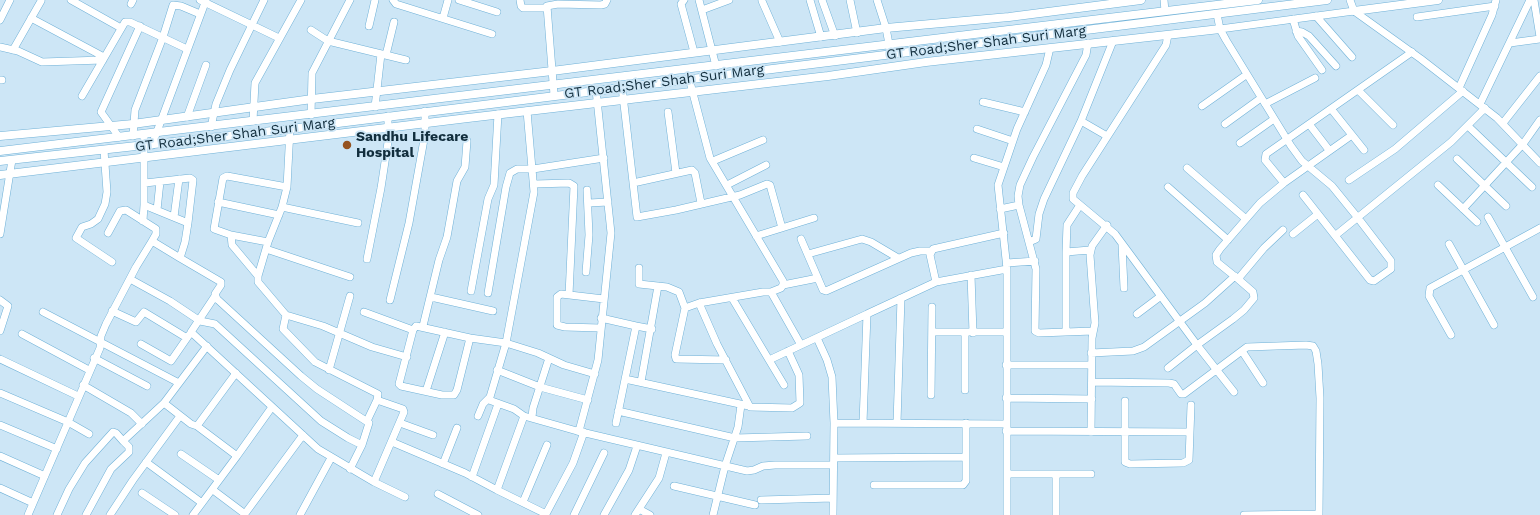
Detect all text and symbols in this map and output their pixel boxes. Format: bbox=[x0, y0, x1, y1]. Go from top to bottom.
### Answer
street label: GT Road;Sher Shah Suri Marg bbox=[885, 22, 1087, 64]
street label: GT Road;Sher Shah Suri Marg bbox=[563, 61, 765, 103]
street label: GT Road;Sher Shah Suri Marg bbox=[134, 114, 336, 156]
place label: Sandhu Lifecare Hospital bbox=[356, 129, 468, 162]
marker: Sandhu Lifecare Hospital bbox=[341, 139, 353, 151]

